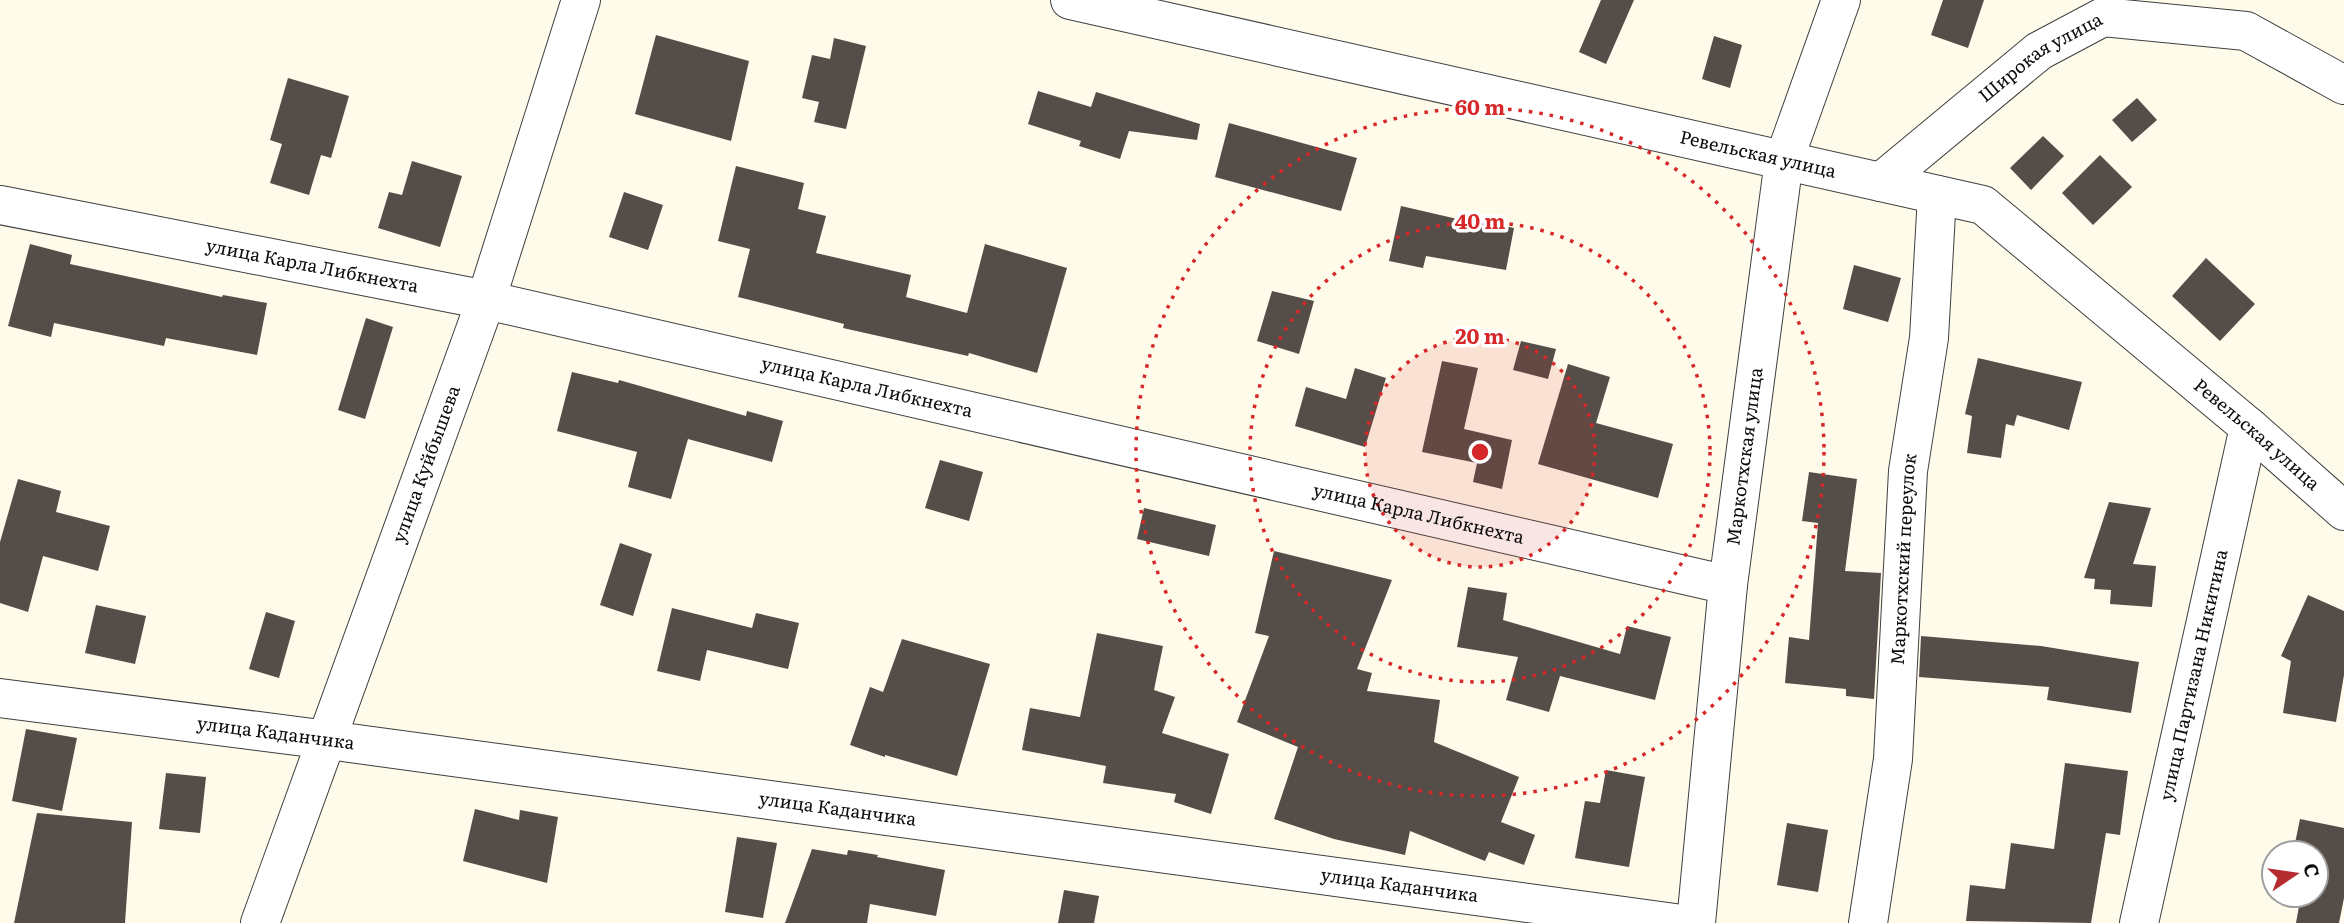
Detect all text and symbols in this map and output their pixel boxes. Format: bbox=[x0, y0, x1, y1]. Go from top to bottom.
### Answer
street label: Широкая улица bbox=[1972, 5, 2107, 108]
text: 60 m bbox=[1455, 90, 1505, 121]
street label: Ревельская улица bbox=[1677, 122, 1839, 184]
text: 40 m bbox=[1455, 204, 1505, 235]
street label: улица Карла Либкнехта bbox=[204, 231, 421, 299]
text: 20 m bbox=[1455, 319, 1505, 350]
street label: улица Карла Либкнехта bbox=[759, 349, 976, 423]
street label: Маркотхская улица bbox=[1718, 365, 1769, 547]
street label: Ревельская улица bbox=[2188, 371, 2327, 496]
street label: улица Куйбышева bbox=[384, 381, 466, 546]
centre of rings bbox=[1468, 440, 1492, 464]
street label: Маркотхский переулок bbox=[1883, 451, 1923, 666]
street label: улица Карла Либкнехта bbox=[1311, 475, 1528, 550]
street label: улица Партизана Никитина bbox=[2152, 546, 2234, 803]
street label: улица Каданчика bbox=[196, 708, 357, 756]
street label: улица Каданчика bbox=[757, 784, 919, 832]
north arrow bbox=[2260, 839, 2330, 909]
street label: улица Каданчика bbox=[1319, 860, 1480, 908]
text: С bbox=[2297, 860, 2328, 880]

